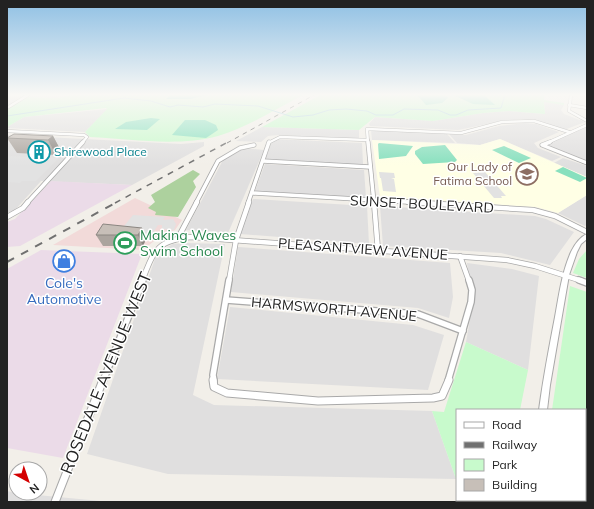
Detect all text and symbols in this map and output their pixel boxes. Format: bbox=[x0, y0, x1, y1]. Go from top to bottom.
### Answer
building icon: Shirewood Place bbox=[26, 139, 52, 165]
place label: Shirewood Place bbox=[54, 144, 147, 159]
place label: Our Lady of Fatima School bbox=[433, 159, 513, 188]
school or university icon: Our Lady of Fatima School bbox=[514, 161, 540, 187]
street label: SUNSET BOULEVARD bbox=[350, 191, 494, 217]
place label: Making Waves Swim School bbox=[140, 226, 236, 260]
sports icon: Making Waves Swim School bbox=[112, 230, 138, 256]
street label: PLEASANTVIEW AVENUE bbox=[277, 234, 449, 264]
shop icon: Cole's Automotive bbox=[51, 248, 77, 274]
street label: ROSEDALE AVENUE WEST bbox=[55, 268, 156, 477]
place label: Cole's Automotive bbox=[27, 274, 101, 308]
street label: HARMSWORTH AVENUE bbox=[250, 293, 418, 325]
legend bbox=[456, 409, 586, 501]
text: Road bbox=[492, 417, 521, 432]
text: Railway bbox=[492, 437, 538, 452]
text: Park bbox=[492, 457, 518, 472]
north arrow bbox=[8, 461, 48, 501]
text: Building bbox=[492, 477, 537, 492]
text: N bbox=[27, 481, 42, 497]

